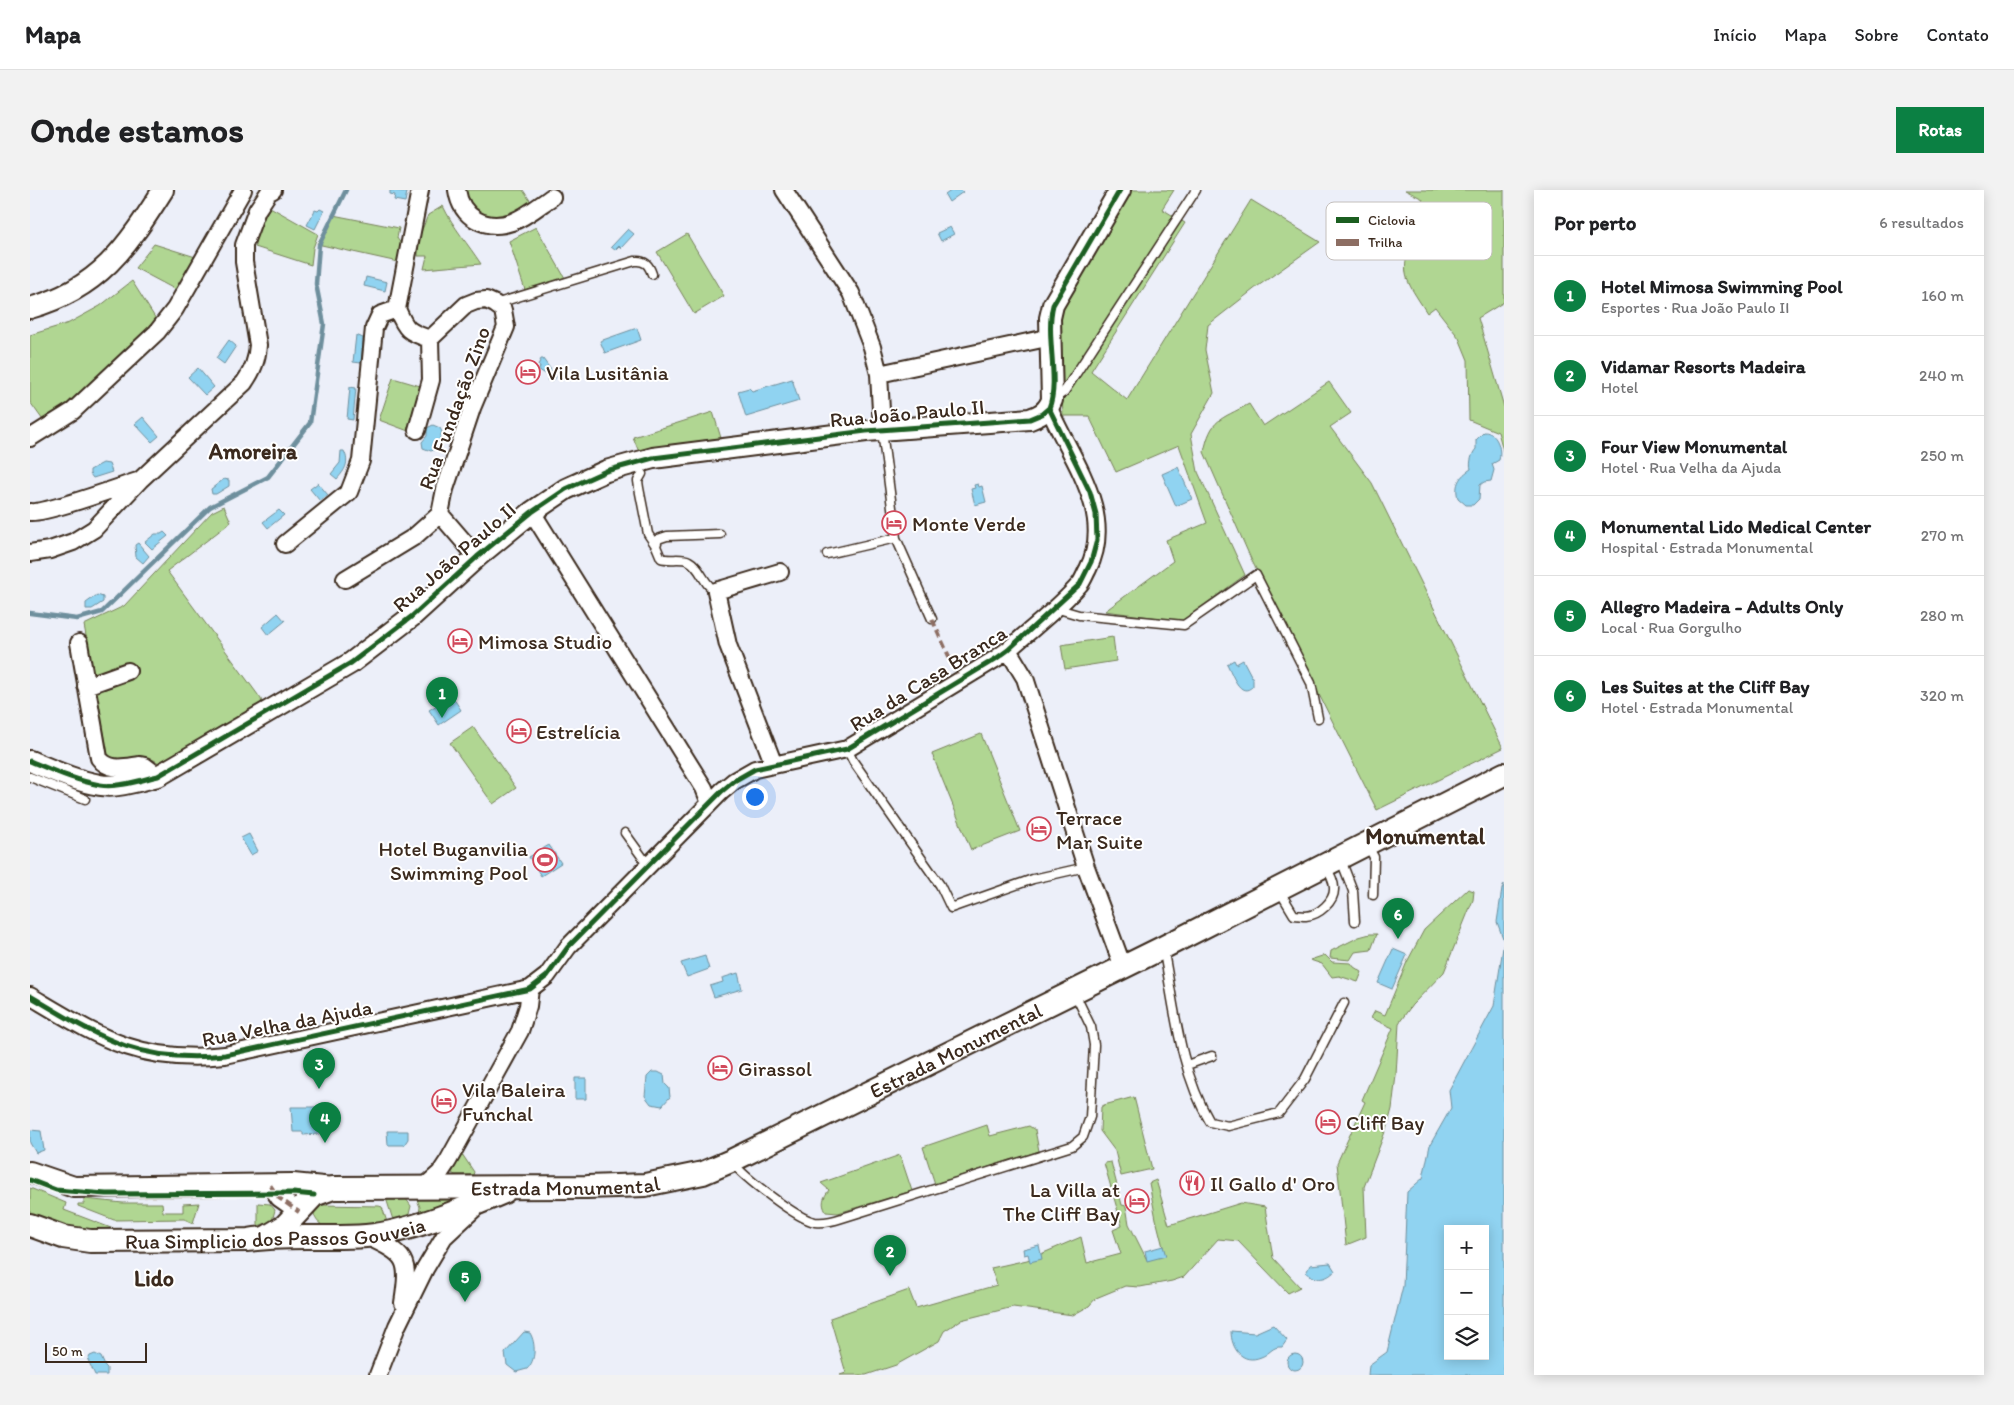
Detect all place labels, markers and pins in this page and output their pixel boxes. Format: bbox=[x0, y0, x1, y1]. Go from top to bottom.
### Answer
hotel icon: Vila Lusitânia bbox=[515, 359, 541, 385]
place label: Vila Lusitânia bbox=[546, 360, 669, 385]
hotel icon: Monte Verde bbox=[881, 510, 907, 536]
place label: Monte Verde bbox=[912, 511, 1026, 536]
hotel icon: Mimosa Studio bbox=[447, 628, 473, 654]
place label: Mimosa Studio bbox=[478, 629, 612, 654]
pin: 1 bbox=[426, 677, 458, 718]
hotel icon: Estrelícia bbox=[506, 718, 532, 744]
place label: Estrelícia bbox=[536, 719, 620, 744]
place label: Terrace Mar Suite bbox=[1056, 805, 1143, 854]
hotel icon: Terrace Mar Suite bbox=[1026, 816, 1052, 842]
place label: Hotel Buganvilia Swimming Pool bbox=[378, 836, 528, 885]
sports icon: Hotel Buganvilia Swimming Pool bbox=[532, 847, 558, 873]
pin: 6 bbox=[1382, 898, 1414, 939]
pin: 3 bbox=[303, 1048, 335, 1089]
hotel icon: Girassol bbox=[707, 1055, 733, 1081]
place label: Girassol bbox=[738, 1056, 812, 1081]
place label: Vila Baleira Funchal bbox=[462, 1077, 566, 1126]
hotel icon: Vila Baleira Funchal bbox=[431, 1088, 457, 1114]
pin: 4 bbox=[309, 1102, 341, 1143]
hotel icon: Cliff Bay bbox=[1315, 1109, 1341, 1135]
place label: Cliff Bay bbox=[1346, 1110, 1424, 1135]
restaurant icon: Il Gallo d' Oro bbox=[1179, 1170, 1205, 1196]
place label: Il Gallo d' Oro bbox=[1210, 1171, 1335, 1196]
place label: La Villa at The Cliff Bay bbox=[1003, 1177, 1120, 1226]
hotel icon: La Villa at The Cliff Bay bbox=[1124, 1188, 1150, 1214]
pin: 2 bbox=[874, 1235, 906, 1276]
pin: 5 bbox=[449, 1261, 481, 1302]

